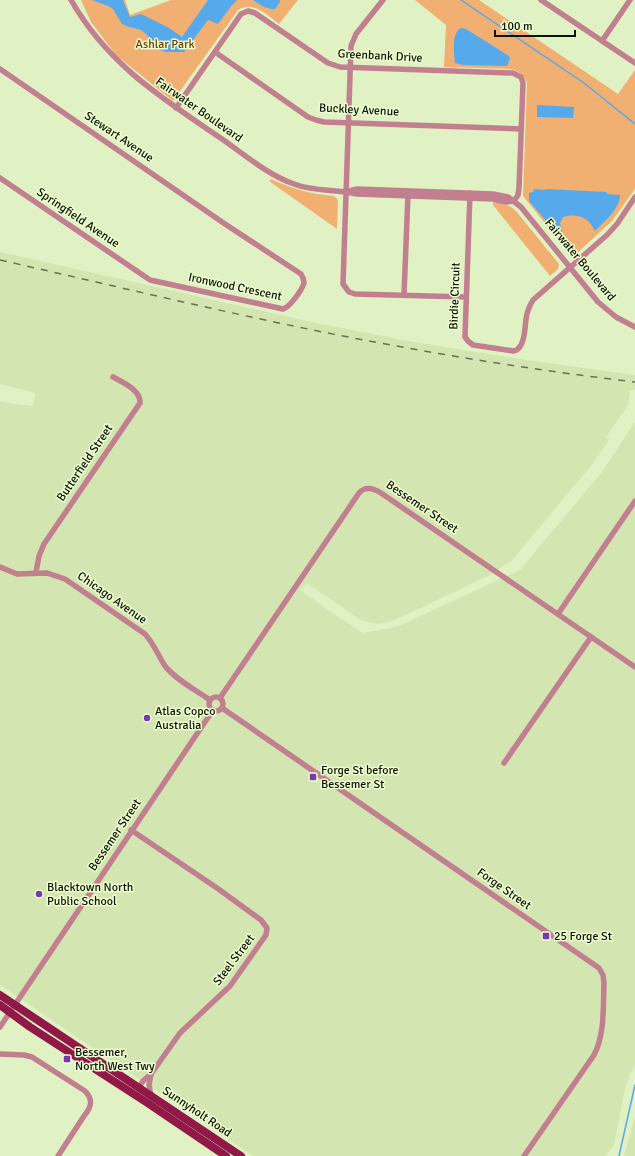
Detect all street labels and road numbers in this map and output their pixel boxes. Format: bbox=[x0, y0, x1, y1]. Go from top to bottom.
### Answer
street label: Greenbank Drive bbox=[337, 46, 423, 66]
street label: Fairwater Boulevard bbox=[152, 74, 246, 146]
street label: Buckley Avenue bbox=[318, 100, 400, 120]
street label: Stewart Avenue bbox=[82, 108, 156, 166]
street label: Springfield Avenue bbox=[34, 185, 122, 251]
street label: Fairwater Boulevard bbox=[541, 216, 619, 304]
street label: Birdie Circuit bbox=[446, 262, 464, 330]
street label: Ironwood Crescent bbox=[187, 270, 283, 304]
street label: Butterfield Street bbox=[54, 422, 116, 504]
street label: Bessemer Street bbox=[383, 477, 461, 537]
street label: Chicago Avenue bbox=[74, 568, 150, 628]
street label: Bessemer Street bbox=[85, 796, 145, 874]
street label: Forge Street bbox=[474, 865, 534, 913]
street label: Steel Street bbox=[210, 931, 258, 989]
street label: Sunnyholt Road bbox=[159, 1083, 235, 1141]

